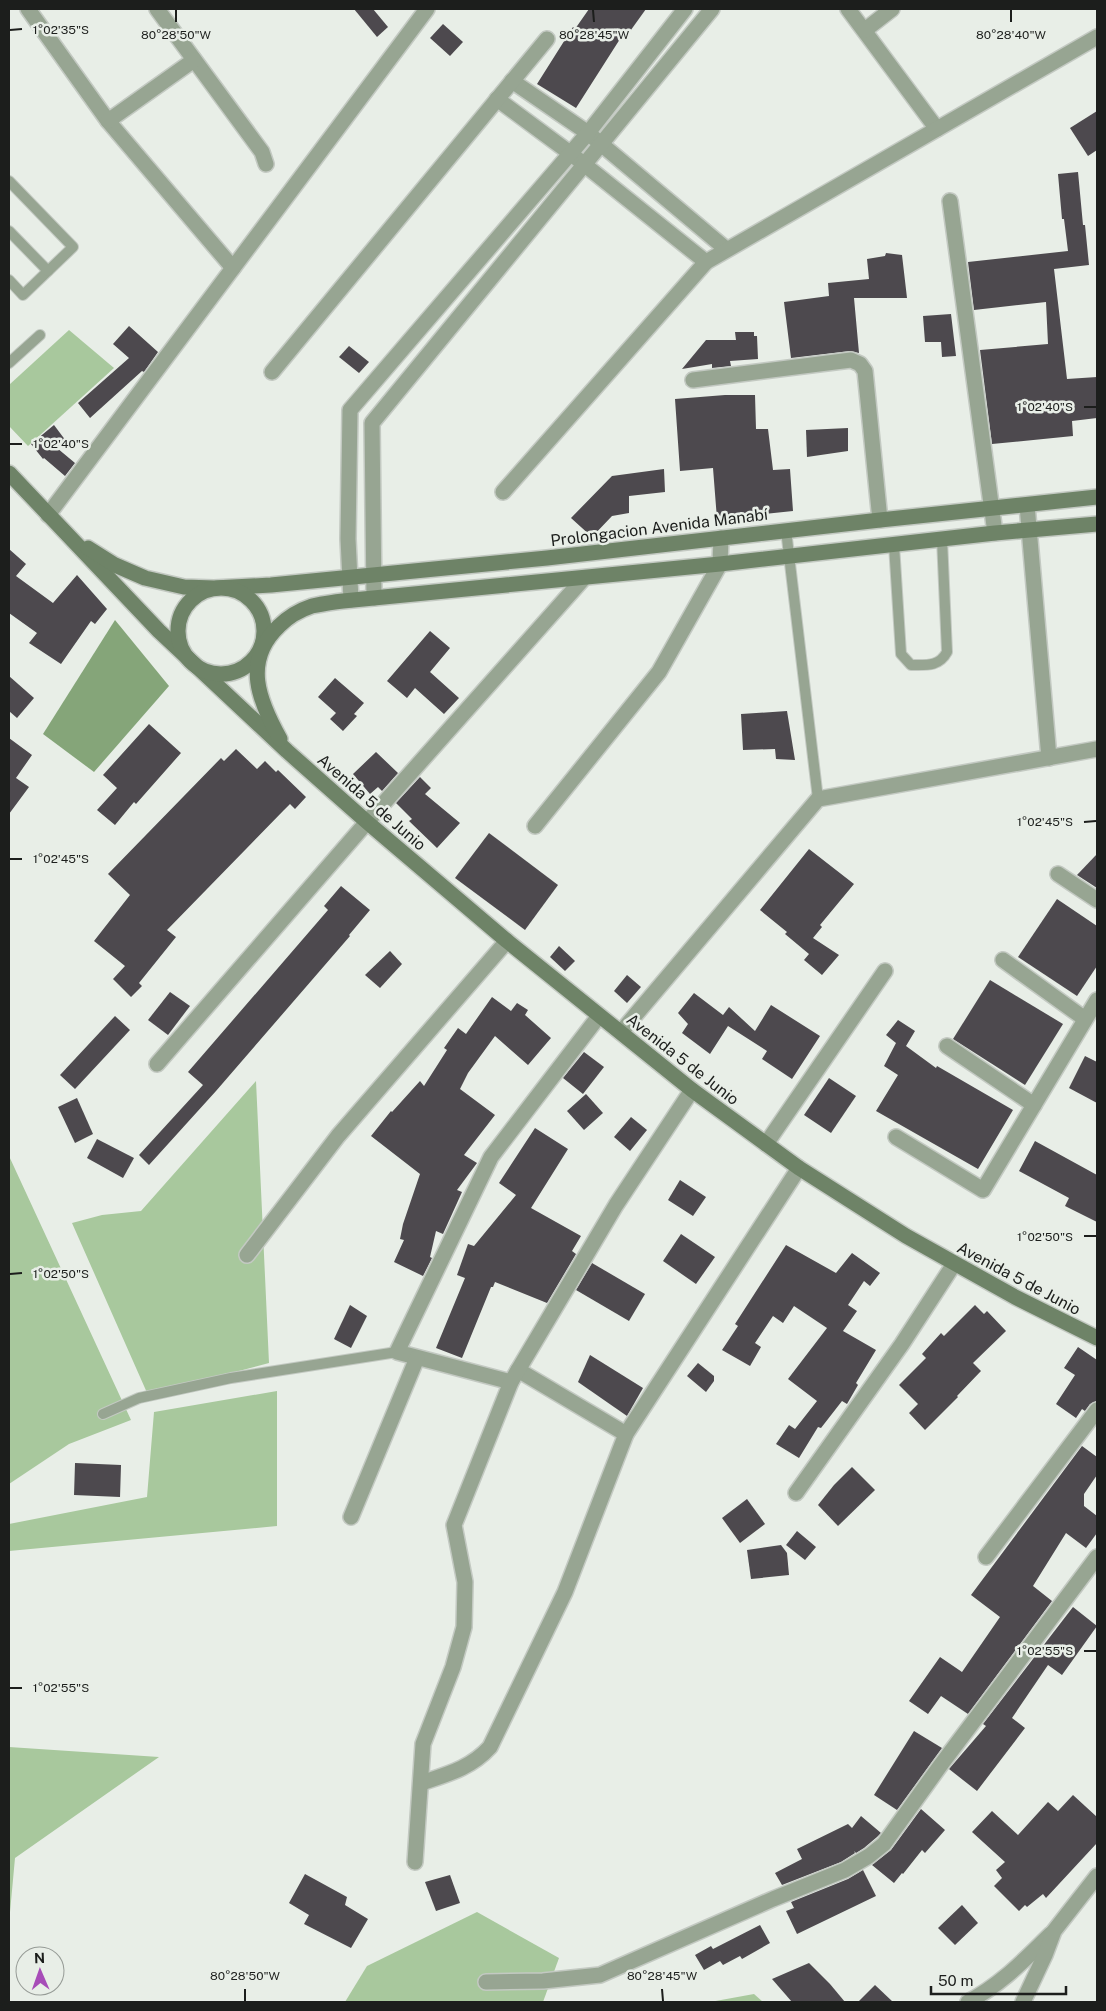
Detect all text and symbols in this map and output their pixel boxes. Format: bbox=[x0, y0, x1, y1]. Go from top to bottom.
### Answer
text: 1°02'35"S bbox=[33, 23, 89, 37]
text: 80°28'50"W bbox=[141, 28, 212, 42]
text: 80°28'45"W bbox=[559, 28, 630, 42]
text: 80°28'40"W bbox=[976, 28, 1047, 42]
text: 1°02'40"S bbox=[1017, 400, 1073, 414]
text: 1°02'40"S bbox=[33, 437, 89, 451]
street label: Prolongacion Avenida Manabí bbox=[549, 505, 770, 550]
street label: Avenida 5 de Junio bbox=[314, 750, 430, 854]
text: 1°02'45"S bbox=[1017, 815, 1073, 829]
text: 1°02'45"S bbox=[33, 852, 89, 866]
street label: Avenida 5 de Junio bbox=[623, 1010, 743, 1109]
text: 1°02'50"S bbox=[1017, 1230, 1073, 1244]
street label: Avenida 5 de Junio bbox=[954, 1238, 1084, 1319]
text: 1°02'50"S bbox=[33, 1267, 89, 1281]
text: 1°02'55"S bbox=[1017, 1644, 1073, 1658]
text: 1°02'55"S bbox=[33, 1681, 89, 1695]
north arrow bbox=[15, 1946, 65, 1996]
text: N bbox=[34, 1950, 45, 1966]
scale bar bbox=[931, 1964, 1066, 1996]
text: 80°28'50"W bbox=[210, 1969, 281, 1983]
text: 80°28'45"W bbox=[627, 1969, 698, 1983]
text: 50 m bbox=[938, 1972, 973, 1989]

